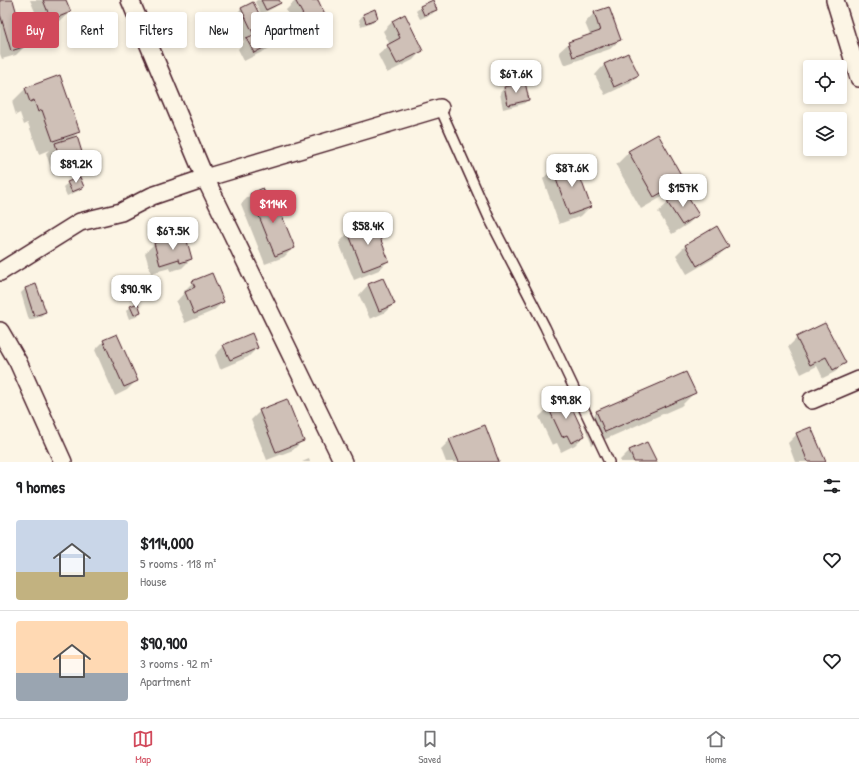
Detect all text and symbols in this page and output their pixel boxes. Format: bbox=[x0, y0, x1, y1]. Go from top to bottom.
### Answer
chip: Buy bbox=[12, 12, 59, 48]
chip: Rent bbox=[67, 12, 118, 48]
chip: Filters bbox=[126, 12, 187, 48]
chip: New bbox=[195, 12, 243, 48]
chip: Apartment bbox=[251, 12, 333, 48]
pin: $67.6K bbox=[483, 60, 549, 94]
map controls bbox=[803, 60, 847, 156]
button: locate bbox=[803, 60, 847, 104]
text: $67.6K bbox=[500, 64, 532, 82]
button: layers bbox=[803, 112, 847, 156]
pin: $89.2K bbox=[43, 150, 109, 184]
text: $89.2K bbox=[60, 154, 92, 172]
pin: $87.6K bbox=[539, 154, 605, 188]
text: $87.6K bbox=[555, 158, 589, 176]
pin: $157K bbox=[655, 174, 711, 208]
text: $157K bbox=[668, 178, 698, 196]
pin: $114K bbox=[245, 190, 301, 224]
text: $114K bbox=[259, 194, 287, 212]
pin: $58.4K bbox=[335, 212, 401, 246]
text: $58.4K bbox=[352, 216, 384, 234]
pin: $67.5K bbox=[140, 217, 206, 251]
text: $67.5K bbox=[156, 221, 190, 239]
pin: $90.9K bbox=[103, 275, 169, 309]
text: $90.9K bbox=[120, 279, 152, 297]
pin: $99.8K bbox=[533, 386, 599, 420]
text: $99.8K bbox=[550, 390, 582, 408]
text: 9 homes bbox=[16, 475, 65, 498]
icon: filters bbox=[821, 475, 843, 497]
text: $114,000 bbox=[140, 531, 194, 554]
icon: home bbox=[48, 536, 96, 584]
icon: heart bbox=[821, 549, 843, 571]
text: 5 rooms · 118 m² bbox=[140, 554, 216, 572]
text: House bbox=[140, 572, 167, 590]
text: $90,900 bbox=[140, 631, 187, 654]
icon: home bbox=[48, 637, 96, 685]
icon: heart bbox=[821, 650, 843, 672]
text: 3 rooms · 92 m² bbox=[140, 654, 212, 672]
text: Apartment bbox=[140, 672, 191, 690]
tab: Map bbox=[132, 728, 154, 766]
tab: Saved bbox=[418, 728, 441, 766]
tab: Home bbox=[705, 728, 727, 766]

